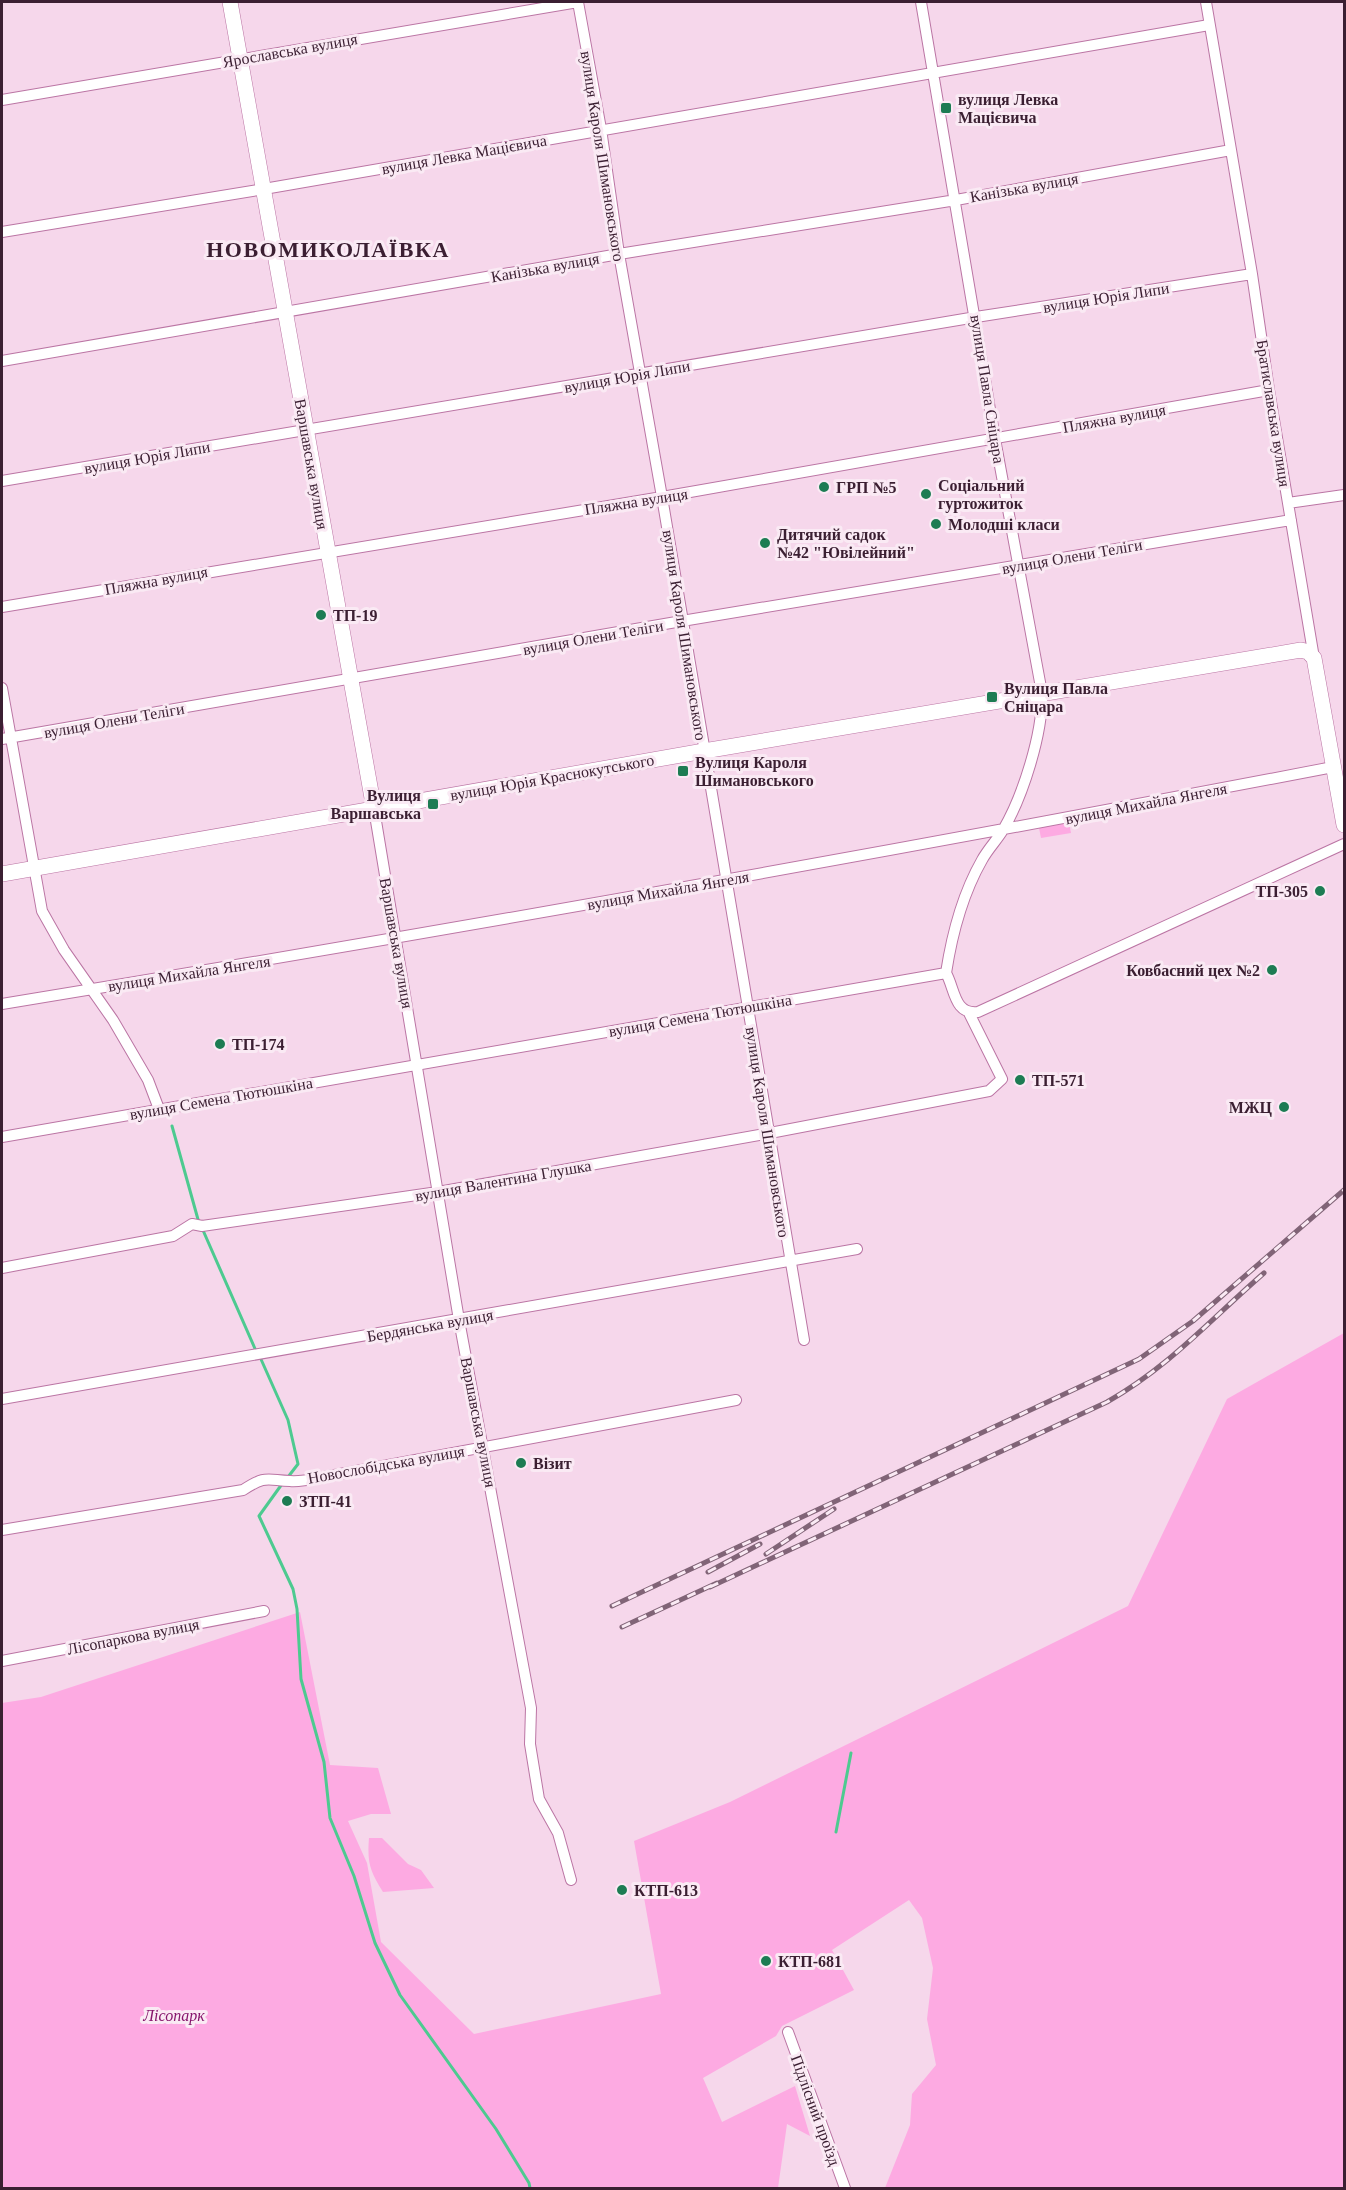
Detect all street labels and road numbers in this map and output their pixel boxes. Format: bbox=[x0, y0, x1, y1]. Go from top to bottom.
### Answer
street label: Ярославська вулиця bbox=[221, 30, 360, 72]
street label: вулиця Кароля Шимановського bbox=[576, 50, 628, 263]
street label: вулиця Левка Мацієвича bbox=[380, 132, 548, 178]
street label: Канізька вулиця bbox=[969, 169, 1080, 206]
street label: Канізька вулиця bbox=[490, 249, 601, 286]
street label: вулиця Юрія Липи bbox=[1042, 279, 1171, 317]
street label: вулиця Павла Сніцара bbox=[966, 314, 1008, 465]
street label: Братиславська вулиця bbox=[1252, 338, 1294, 489]
street label: вулиця Юрія Липи bbox=[563, 357, 692, 397]
street label: Варшавська вулиця bbox=[291, 397, 331, 532]
street label: Пляжна вулиця bbox=[1061, 401, 1168, 437]
street label: вулиця Юрія Липи bbox=[83, 438, 212, 478]
street label: Пляжна вулиця bbox=[583, 485, 690, 519]
street label: вулиця Кароля Шимановського bbox=[658, 529, 710, 742]
street label: вулиця Олени Теліги bbox=[1001, 536, 1144, 578]
street label: Пляжна вулиця bbox=[103, 563, 210, 599]
street label: вулиця Олени Теліги bbox=[522, 617, 665, 659]
street label: вулиця Олени Теліги bbox=[43, 700, 186, 742]
street label: вулиця Юрія Краснокутського bbox=[449, 751, 656, 805]
street label: вулиця Михайла Янгеля bbox=[1064, 779, 1229, 828]
street label: вулиця Михайла Янгеля bbox=[586, 868, 751, 914]
street label: Варшавська вулиця bbox=[376, 876, 416, 1011]
street label: вулиця Михайла Янгеля bbox=[107, 952, 272, 996]
street label: вулиця Семена Тютюшкіна bbox=[607, 991, 793, 1041]
street label: вулиця Кароля Шимановського bbox=[741, 1026, 793, 1239]
street label: вулиця Семена Тютюшкіна bbox=[128, 1074, 314, 1124]
street label: вулиця Валентина Глушка bbox=[414, 1157, 593, 1205]
street label: Бердянська вулиця bbox=[366, 1306, 495, 1346]
street label: Варшавська вулиця bbox=[457, 1355, 500, 1490]
street label: Новослобідська вулиця bbox=[306, 1442, 467, 1488]
street label: Лісопаркова вулиця bbox=[66, 1615, 201, 1659]
street label: Підлісний проїзд bbox=[787, 2053, 843, 2168]

